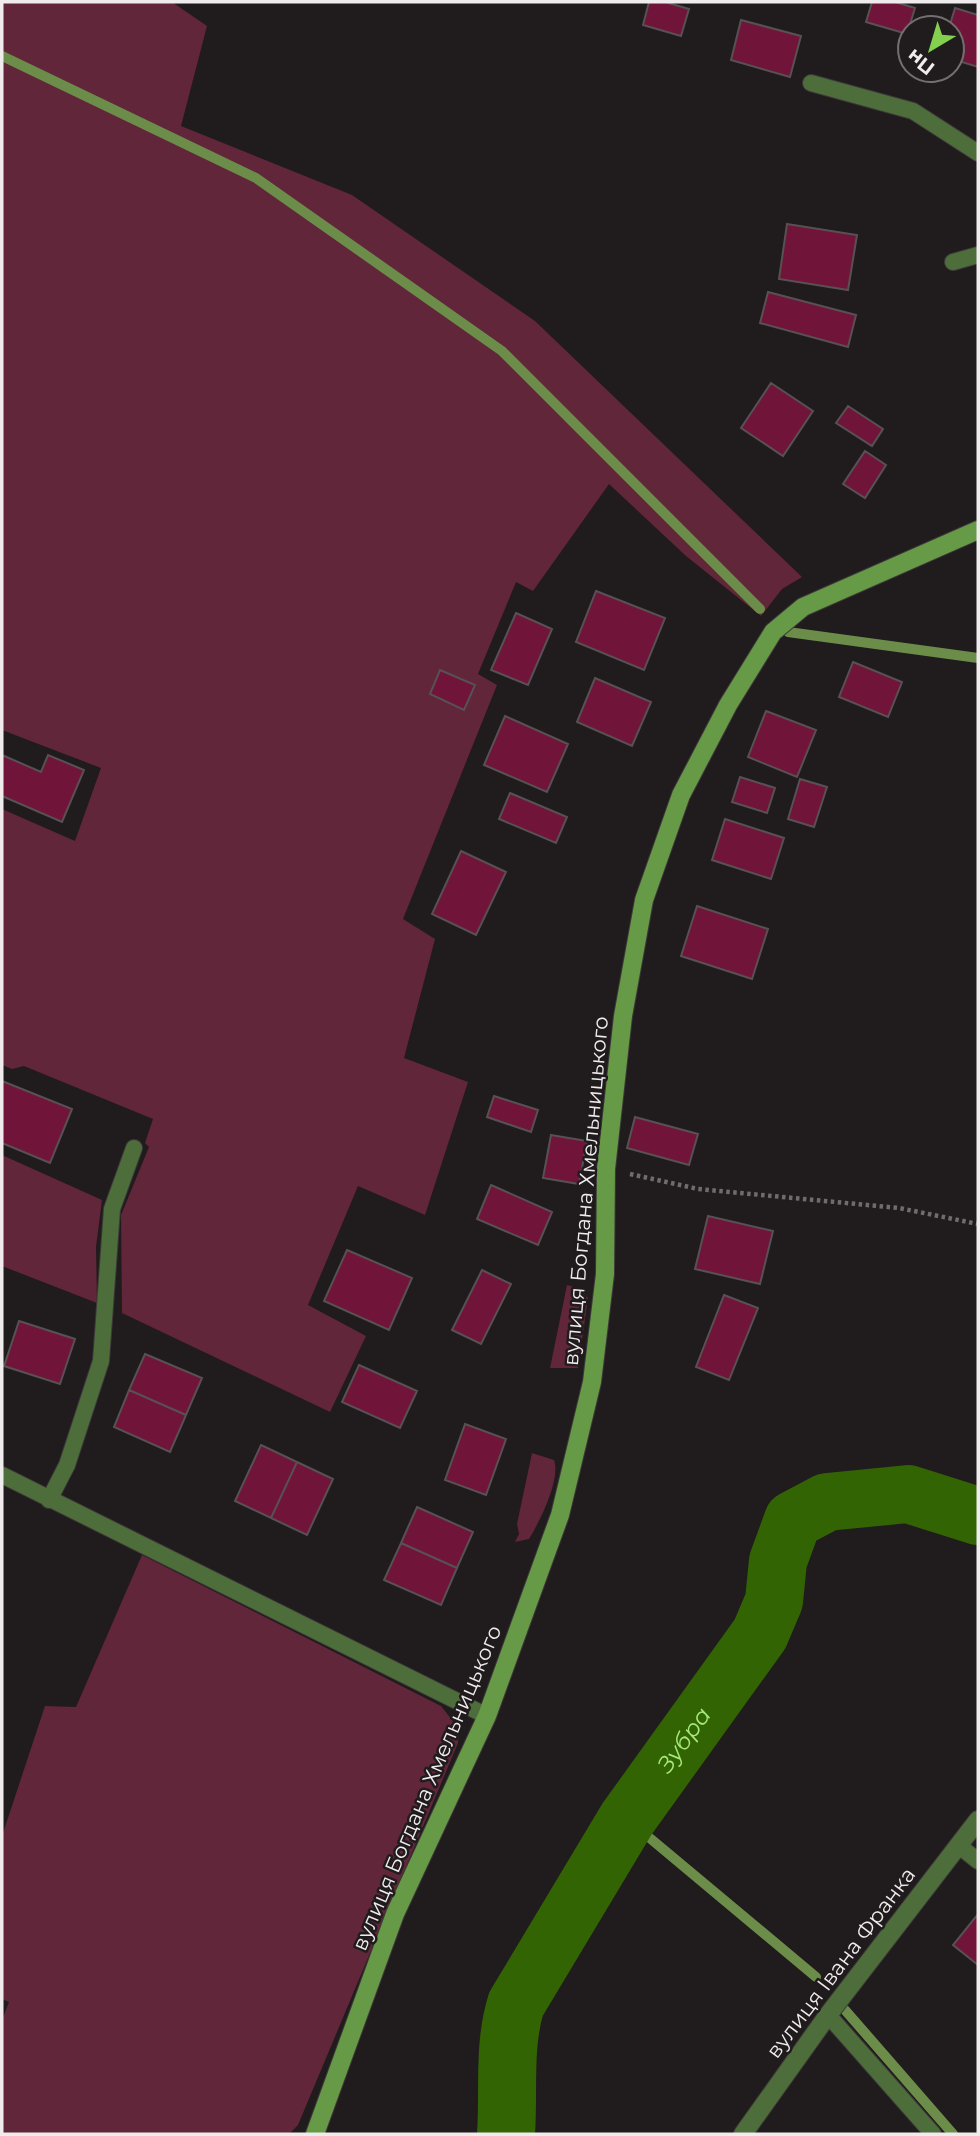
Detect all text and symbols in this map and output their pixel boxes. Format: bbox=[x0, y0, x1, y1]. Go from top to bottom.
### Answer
north arrow bbox=[896, 14, 966, 84]
text: Пн bbox=[902, 44, 939, 80]
street label: вулиця Богдана Хмельницького bbox=[558, 1015, 613, 1367]
street label: вулиця Богдана Хмельницького bbox=[347, 1621, 507, 1954]
water label: Зубра bbox=[650, 1702, 717, 1779]
street label: вулиця Івана Франка bbox=[761, 1863, 920, 2063]

